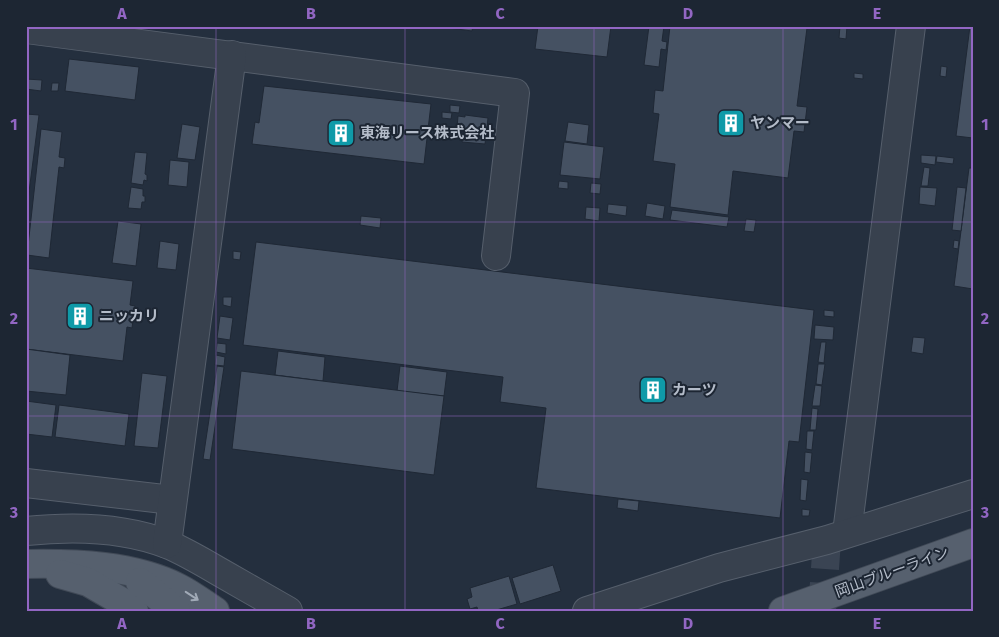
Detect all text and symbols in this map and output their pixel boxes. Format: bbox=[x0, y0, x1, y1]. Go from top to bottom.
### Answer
text: A bbox=[116, 4, 127, 23]
text: B bbox=[306, 4, 316, 23]
text: C bbox=[495, 4, 505, 23]
text: D bbox=[683, 4, 693, 23]
text: E bbox=[873, 4, 881, 23]
building icon: ヤンマー bbox=[716, 108, 746, 138]
place label: ヤンマー bbox=[750, 114, 810, 132]
text: 1 bbox=[10, 115, 18, 134]
text: 1 bbox=[981, 115, 989, 134]
building icon: 東海リース株式会社 bbox=[326, 118, 356, 148]
place label: 東海リース株式会社 bbox=[360, 124, 494, 142]
building icon: ニッカリ bbox=[65, 301, 95, 331]
place label: ニッカリ bbox=[99, 307, 159, 325]
text: 2 bbox=[10, 309, 18, 328]
text: 2 bbox=[981, 309, 989, 328]
building icon: カーツ bbox=[638, 375, 668, 405]
place label: カーツ bbox=[672, 381, 717, 399]
text: 3 bbox=[9, 503, 18, 522]
text: 3 bbox=[980, 503, 989, 522]
street label: 岡山ブルーライン bbox=[833, 543, 951, 601]
one-way arrow bbox=[185, 591, 199, 601]
text: A bbox=[116, 614, 127, 633]
text: B bbox=[306, 614, 316, 633]
text: C bbox=[495, 614, 505, 633]
text: D bbox=[683, 614, 693, 633]
text: E bbox=[873, 614, 881, 633]

